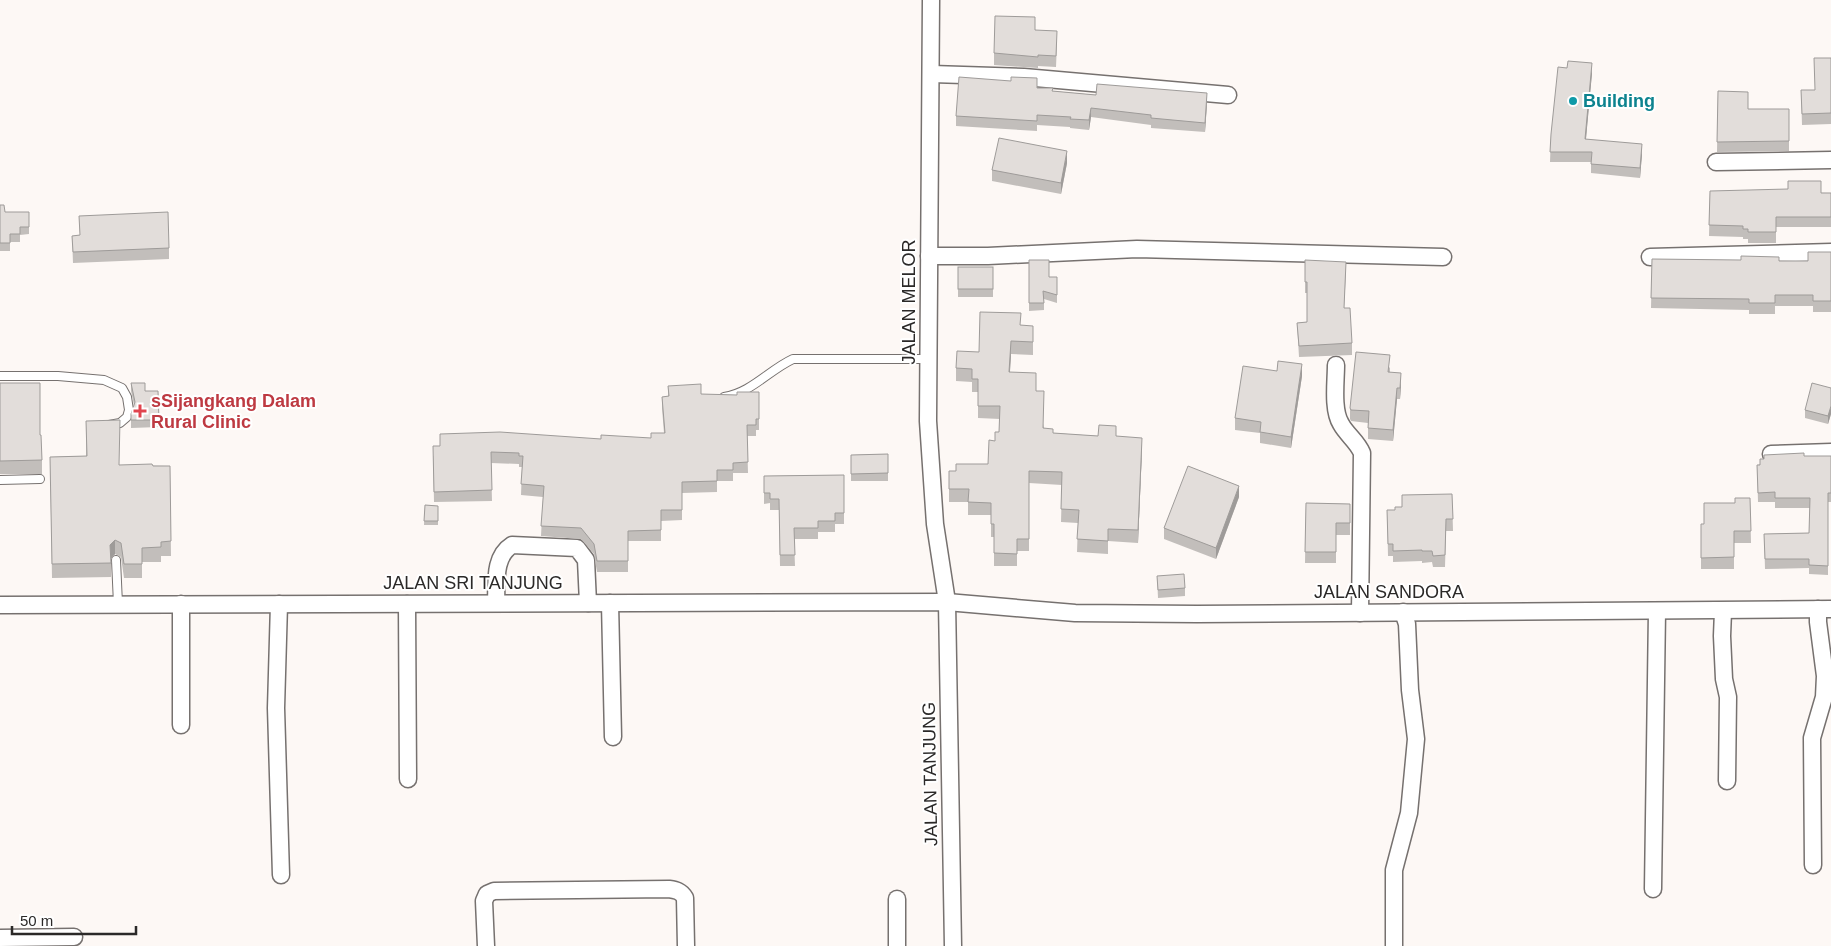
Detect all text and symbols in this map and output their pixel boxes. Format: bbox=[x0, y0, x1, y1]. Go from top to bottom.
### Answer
place label: Building bbox=[1583, 91, 1655, 111]
marker: Building bbox=[1567, 95, 1579, 107]
street label: JALAN MELOR bbox=[899, 239, 919, 365]
place label: sSijangkang Dalam Rural Clinic bbox=[151, 391, 316, 432]
marker: sSijangkang Dalam Rural Clinic bbox=[133, 404, 147, 418]
street label: JALAN SRI TANJUNG bbox=[383, 573, 563, 593]
street label: JALAN SANDORA bbox=[1314, 582, 1464, 602]
street label: JALAN TANJUNG bbox=[919, 702, 941, 846]
scale bar bbox=[12, 904, 136, 936]
text: 50 m bbox=[20, 912, 53, 929]

